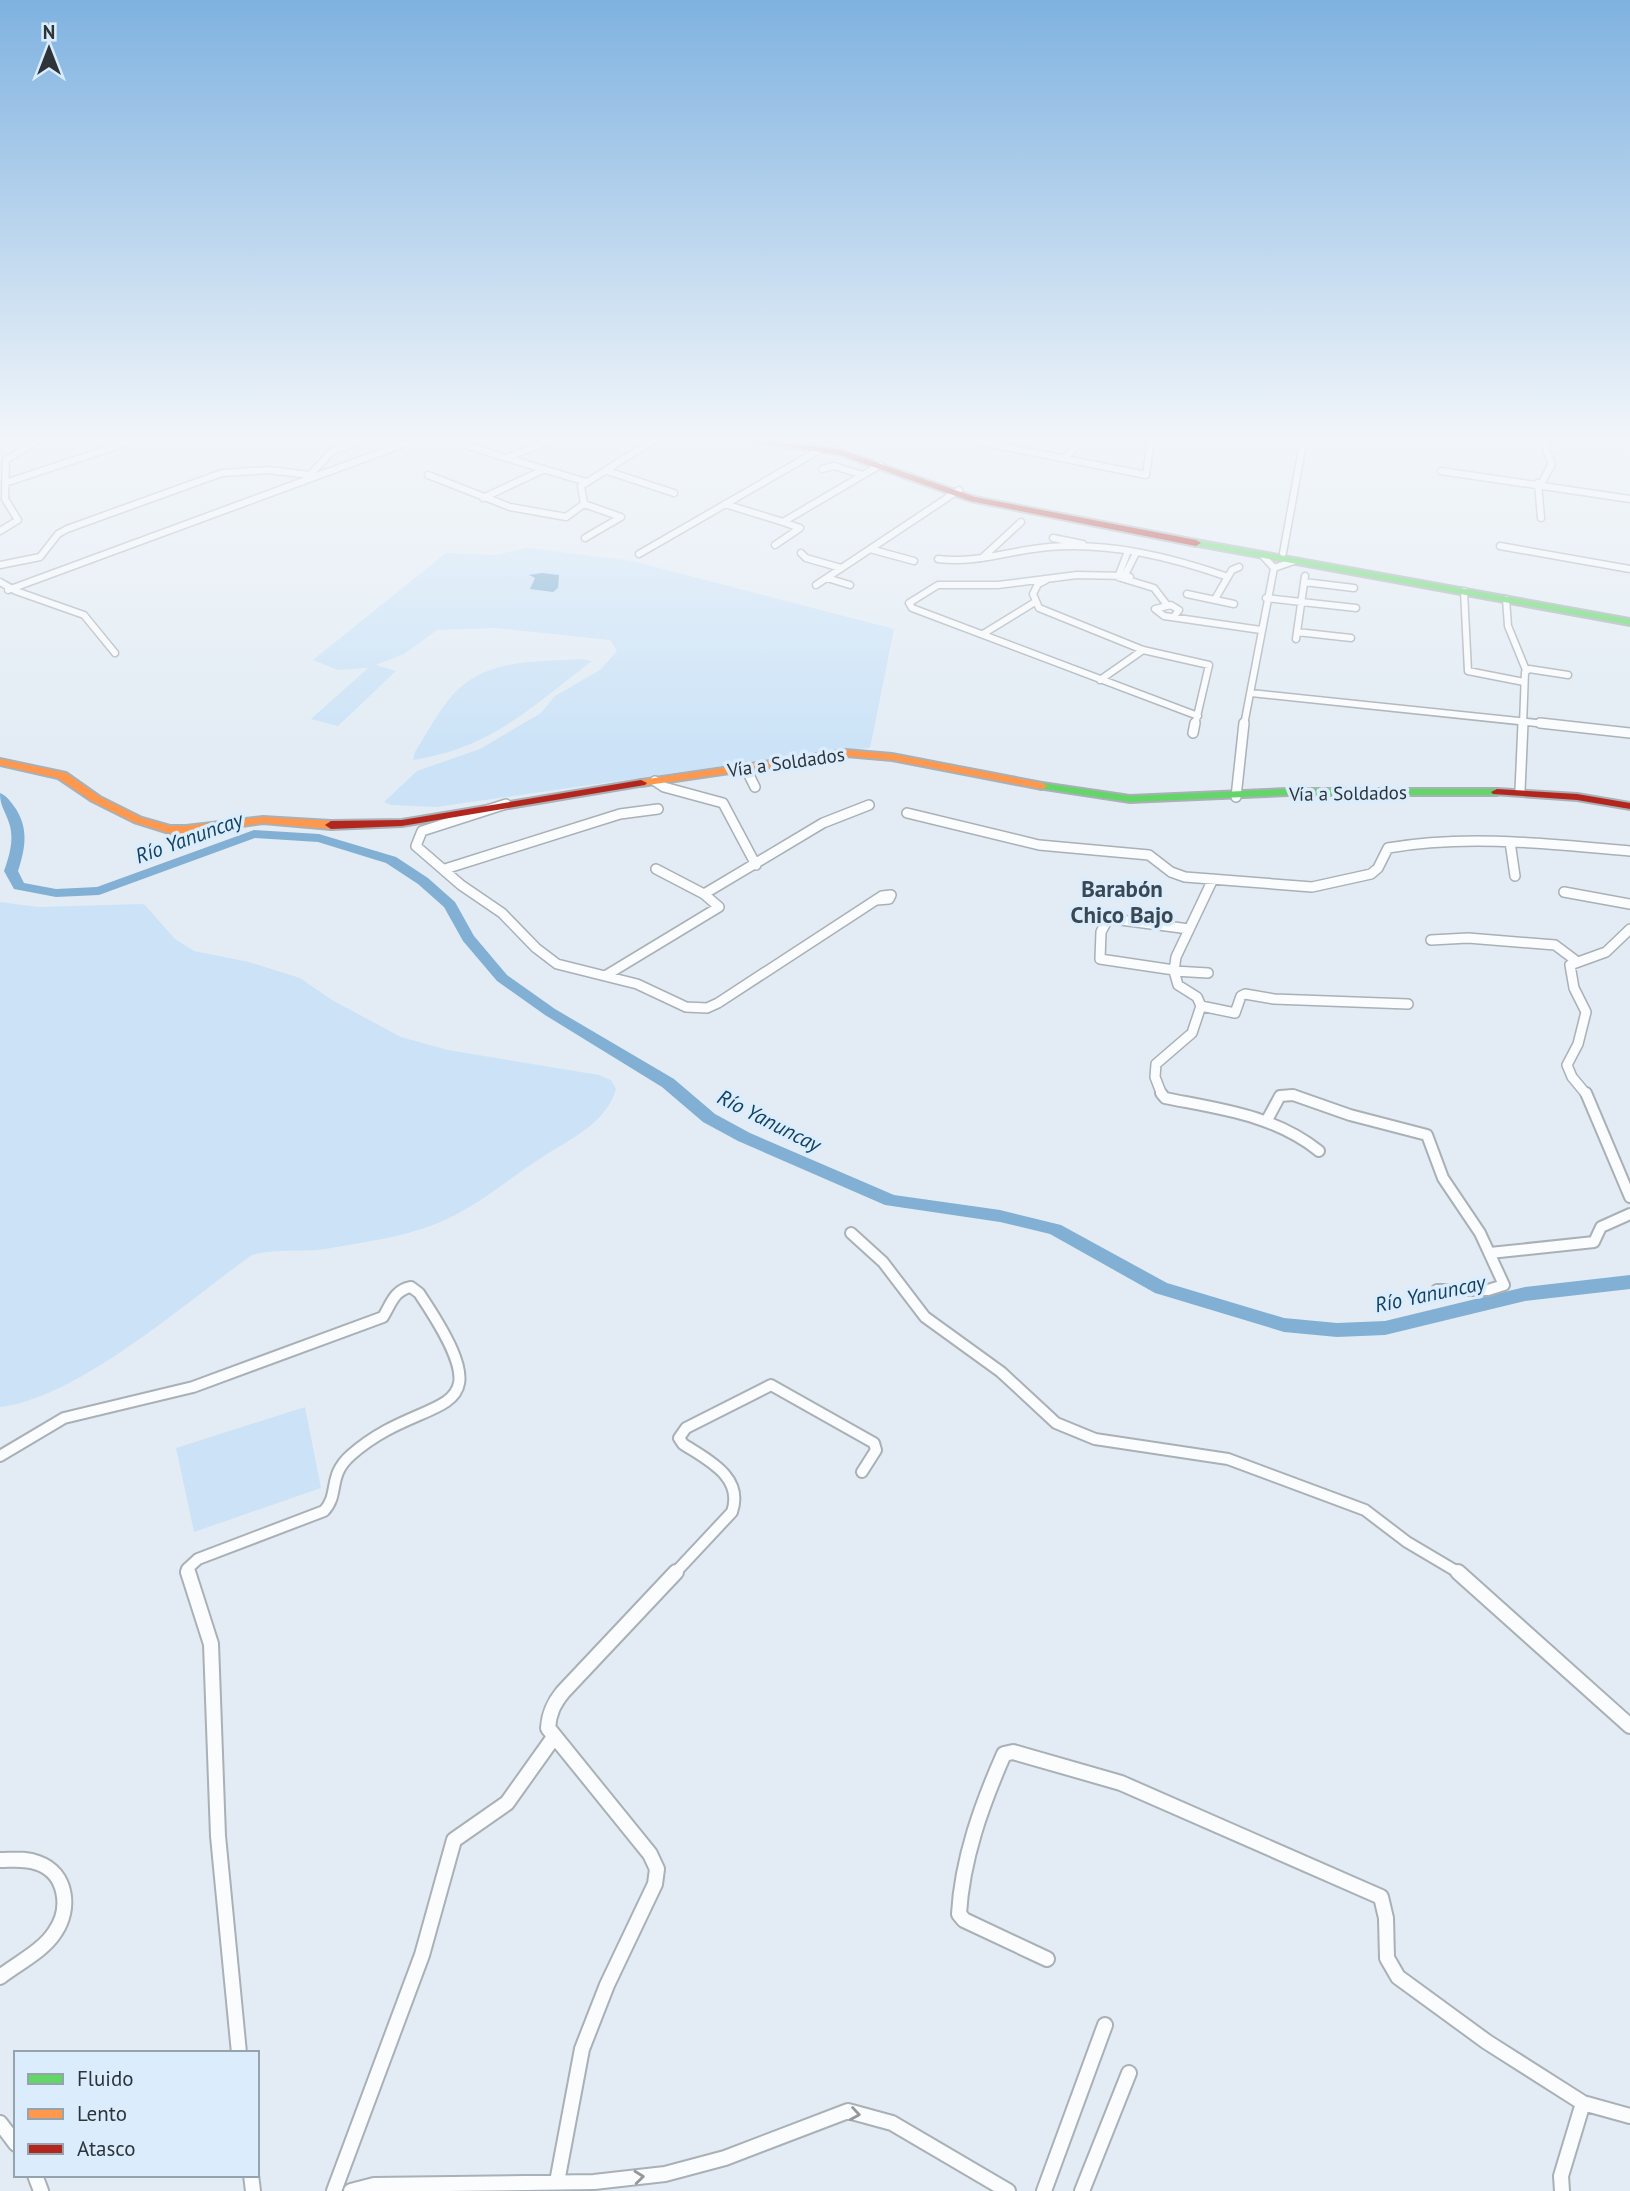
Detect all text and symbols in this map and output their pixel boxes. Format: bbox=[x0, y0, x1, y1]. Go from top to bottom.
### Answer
north arrow bbox=[14, 14, 84, 84]
text: N bbox=[43, 20, 55, 44]
street label: Vía a Soldados bbox=[725, 742, 846, 782]
street label: Vía a Soldados bbox=[1288, 780, 1407, 806]
water label: Río Yanuncay bbox=[131, 805, 248, 869]
district label: Barabón Chico Bajo bbox=[1071, 874, 1173, 929]
water label: Río Yanuncay bbox=[713, 1083, 827, 1159]
water label: Río Yanuncay bbox=[1372, 1268, 1490, 1318]
legend bbox=[14, 2051, 259, 2177]
text: Fluido bbox=[77, 2065, 134, 2092]
text: Lento bbox=[77, 2100, 127, 2127]
one-way arrow bbox=[849, 2106, 861, 2121]
text: Atasco bbox=[77, 2135, 136, 2162]
one-way arrow bbox=[633, 2169, 645, 2184]

